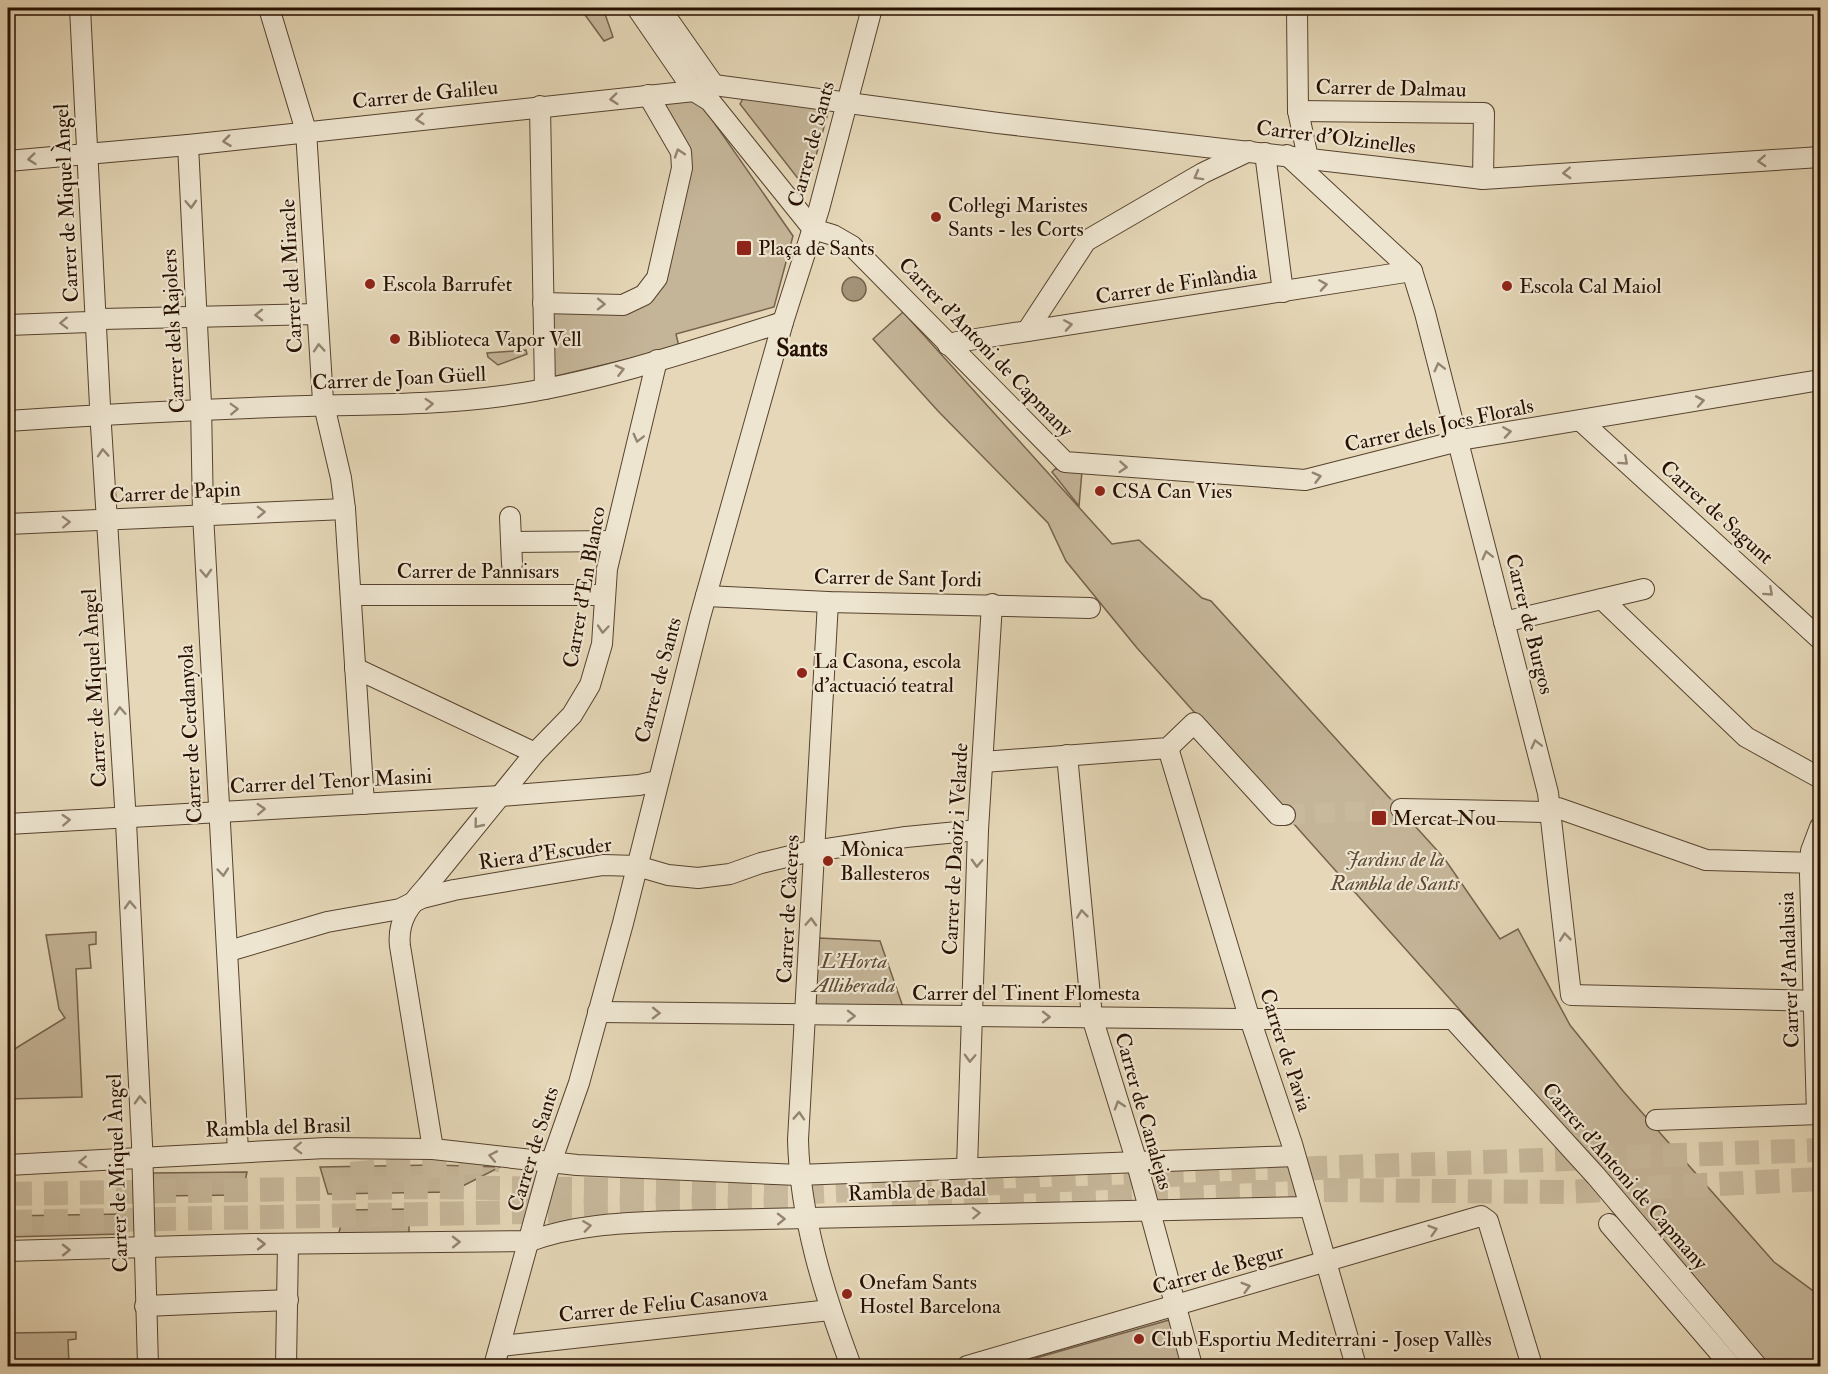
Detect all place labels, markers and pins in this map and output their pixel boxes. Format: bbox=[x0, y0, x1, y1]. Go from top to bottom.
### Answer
place label: Col·legi Maristes Sants - les Corts bbox=[948, 192, 1088, 243]
marker: Col·legi Maristes Sants - les Corts bbox=[929, 210, 943, 224]
place label: Plaça de Sants bbox=[758, 235, 874, 262]
marker: Plaça de Sants bbox=[735, 239, 753, 257]
place label: Escola Barrufet bbox=[382, 271, 513, 298]
place label: Escola Cal Maiol bbox=[1519, 273, 1662, 300]
marker: Escola Barrufet bbox=[363, 277, 377, 291]
marker: Escola Cal Maiol bbox=[1500, 279, 1514, 293]
place label: Biblioteca Vapor Vell bbox=[407, 326, 582, 353]
marker: Biblioteca Vapor Vell bbox=[388, 332, 402, 346]
place label: CSA Can Vies bbox=[1112, 478, 1232, 505]
marker: CSA Can Vies bbox=[1093, 484, 1107, 498]
place label: La Casona, escola d'actuació teatral bbox=[814, 648, 962, 699]
marker: La Casona, escola d'actuació teatral bbox=[795, 666, 809, 680]
place label: Mercat Nou bbox=[1392, 805, 1496, 832]
marker: Mercat Nou bbox=[1370, 809, 1388, 827]
place label: Mònica Ballesteros bbox=[840, 836, 930, 887]
marker: Mònica Ballesteros bbox=[821, 854, 835, 868]
place label: Onefam Sants Hostel Barcelona bbox=[859, 1269, 1001, 1320]
marker: Onefam Sants Hostel Barcelona bbox=[840, 1287, 854, 1301]
place label: Club Esportiu Mediterrani - Josep Vallès bbox=[1151, 1326, 1492, 1353]
marker: Club Esportiu Mediterrani - Josep Vallès bbox=[1132, 1332, 1146, 1346]

